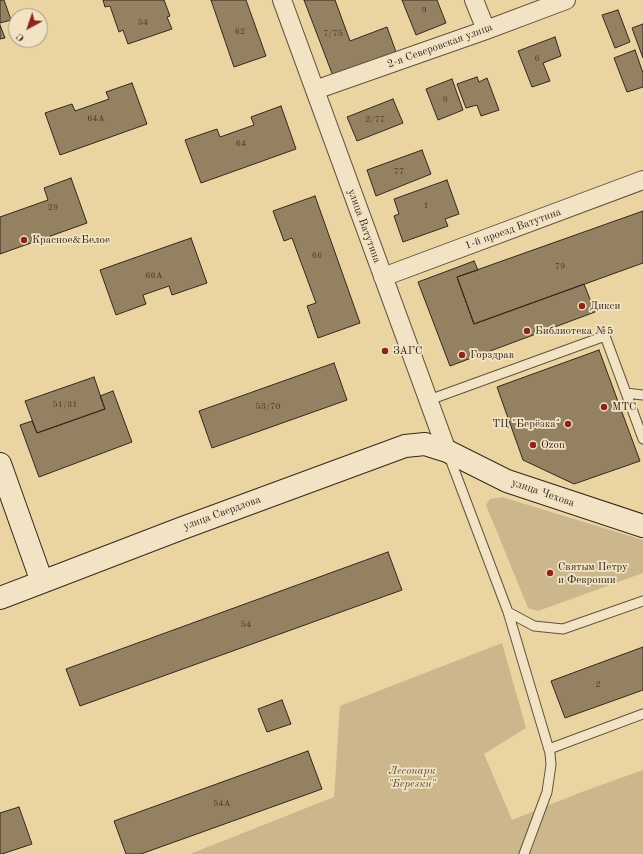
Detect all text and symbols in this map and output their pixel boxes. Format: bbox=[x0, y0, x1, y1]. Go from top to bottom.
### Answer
house number: 9 bbox=[421, 6, 427, 16]
north arrow bbox=[8, 8, 48, 48]
house number: 54 bbox=[138, 18, 148, 28]
street label: 2-я Северовская улица bbox=[386, 21, 494, 71]
house number: 62 bbox=[235, 27, 245, 37]
house number: 7/75 bbox=[323, 29, 343, 39]
text: С bbox=[14, 30, 27, 43]
house number: 6 bbox=[534, 54, 540, 64]
house number: 8 bbox=[442, 95, 448, 105]
house number: 64А bbox=[87, 114, 105, 124]
house number: 2/77 bbox=[365, 115, 385, 125]
house number: 64 bbox=[236, 139, 246, 149]
house number: 77 bbox=[394, 167, 404, 177]
street label: улица Ватутина bbox=[344, 187, 384, 265]
house number: 1 bbox=[423, 201, 429, 211]
house number: 29 bbox=[48, 203, 58, 213]
street label: 1-й проезд Ватутина bbox=[463, 205, 563, 253]
place label: Красное&Белое bbox=[32, 233, 110, 247]
marker: Красное&Белое bbox=[19, 235, 29, 245]
house number: 66 bbox=[312, 251, 322, 261]
house number: 79 bbox=[555, 262, 565, 272]
house number: 66А bbox=[145, 271, 163, 281]
place label: Дикси bbox=[590, 299, 620, 313]
marker: Дикси bbox=[577, 301, 587, 311]
place label: Библиотека №5 bbox=[535, 324, 613, 338]
marker: Библиотека №5 bbox=[522, 326, 532, 336]
place label: ЗАГС bbox=[393, 344, 422, 358]
marker: ЗАГС bbox=[380, 346, 390, 356]
place label: Горздрав bbox=[470, 348, 514, 362]
marker: Горздрав bbox=[457, 350, 467, 360]
house number: 51/31 bbox=[53, 400, 77, 410]
place label: МТС bbox=[612, 400, 636, 414]
house number: 53/70 bbox=[256, 402, 280, 412]
marker: МТС bbox=[599, 402, 609, 412]
place label: ТЦ "Берёзка" bbox=[492, 417, 560, 431]
marker: ТЦ "Берёзка" bbox=[563, 419, 573, 429]
place label: Ozon bbox=[541, 438, 565, 452]
marker: Ozon bbox=[528, 440, 538, 450]
street label: улица Чехова bbox=[510, 476, 576, 510]
street label: улица Свердлова bbox=[181, 493, 263, 533]
place label: Святым Петру и Февронии bbox=[558, 560, 628, 586]
marker: Святым Петру и Февронии bbox=[545, 568, 555, 578]
house number: 54 bbox=[241, 620, 251, 630]
house number: 2 bbox=[595, 680, 601, 690]
park label: Лесопарк "Березки" bbox=[388, 764, 436, 790]
house number: 54А bbox=[213, 799, 231, 809]

